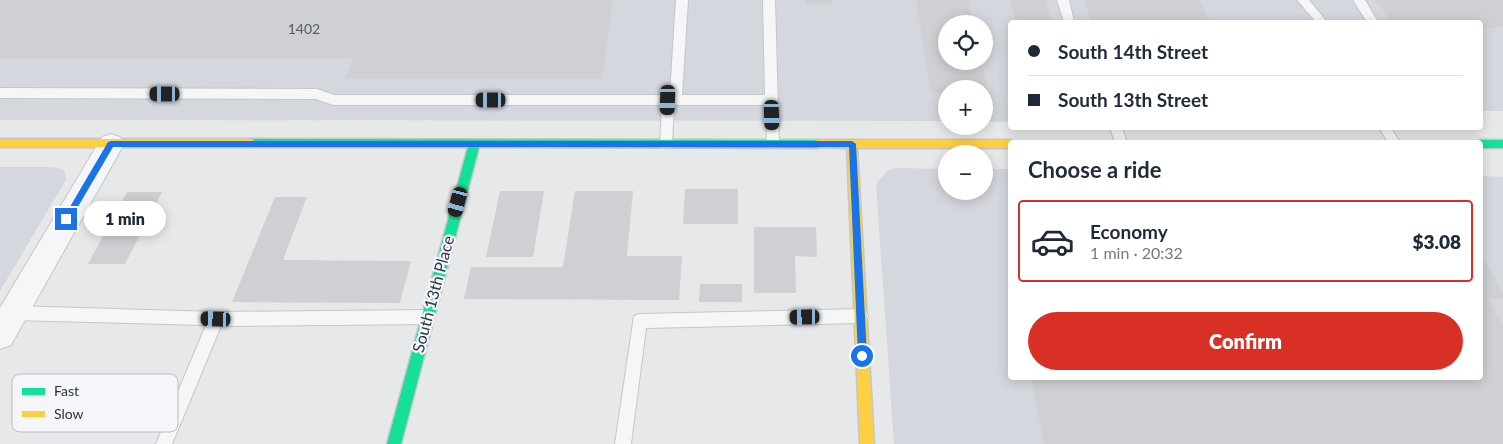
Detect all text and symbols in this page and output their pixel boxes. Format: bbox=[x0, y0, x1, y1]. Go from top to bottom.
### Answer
map controls bbox=[938, 15, 993, 200]
button: locate bbox=[938, 15, 993, 70]
house number: 1402 bbox=[288, 20, 320, 37]
text: South 14th Street bbox=[1058, 40, 1208, 63]
button: + bbox=[938, 80, 993, 135]
car bbox=[659, 85, 676, 115]
car bbox=[150, 87, 180, 102]
text: South 13th Street bbox=[1058, 88, 1208, 111]
car bbox=[476, 93, 506, 108]
car bbox=[763, 100, 780, 130]
button: − bbox=[938, 145, 993, 200]
text: Choose a ride bbox=[1028, 156, 1162, 183]
car bbox=[446, 186, 469, 218]
callout: 1 min bbox=[84, 202, 166, 236]
route end bbox=[55, 208, 77, 230]
text: 1 min bbox=[105, 209, 145, 228]
icon: car bbox=[1030, 219, 1075, 264]
text: Economy bbox=[1090, 220, 1168, 243]
text: $3.08 bbox=[1412, 230, 1461, 253]
street label: South 13th Place bbox=[408, 233, 457, 354]
text: 1 min · 20:32 bbox=[1090, 243, 1183, 262]
car bbox=[789, 309, 820, 325]
car bbox=[200, 311, 231, 327]
button: Confirm bbox=[1028, 312, 1463, 370]
route start bbox=[851, 345, 873, 367]
legend bbox=[12, 374, 178, 432]
text: Fast bbox=[54, 382, 79, 399]
text: Slow bbox=[54, 405, 84, 422]

